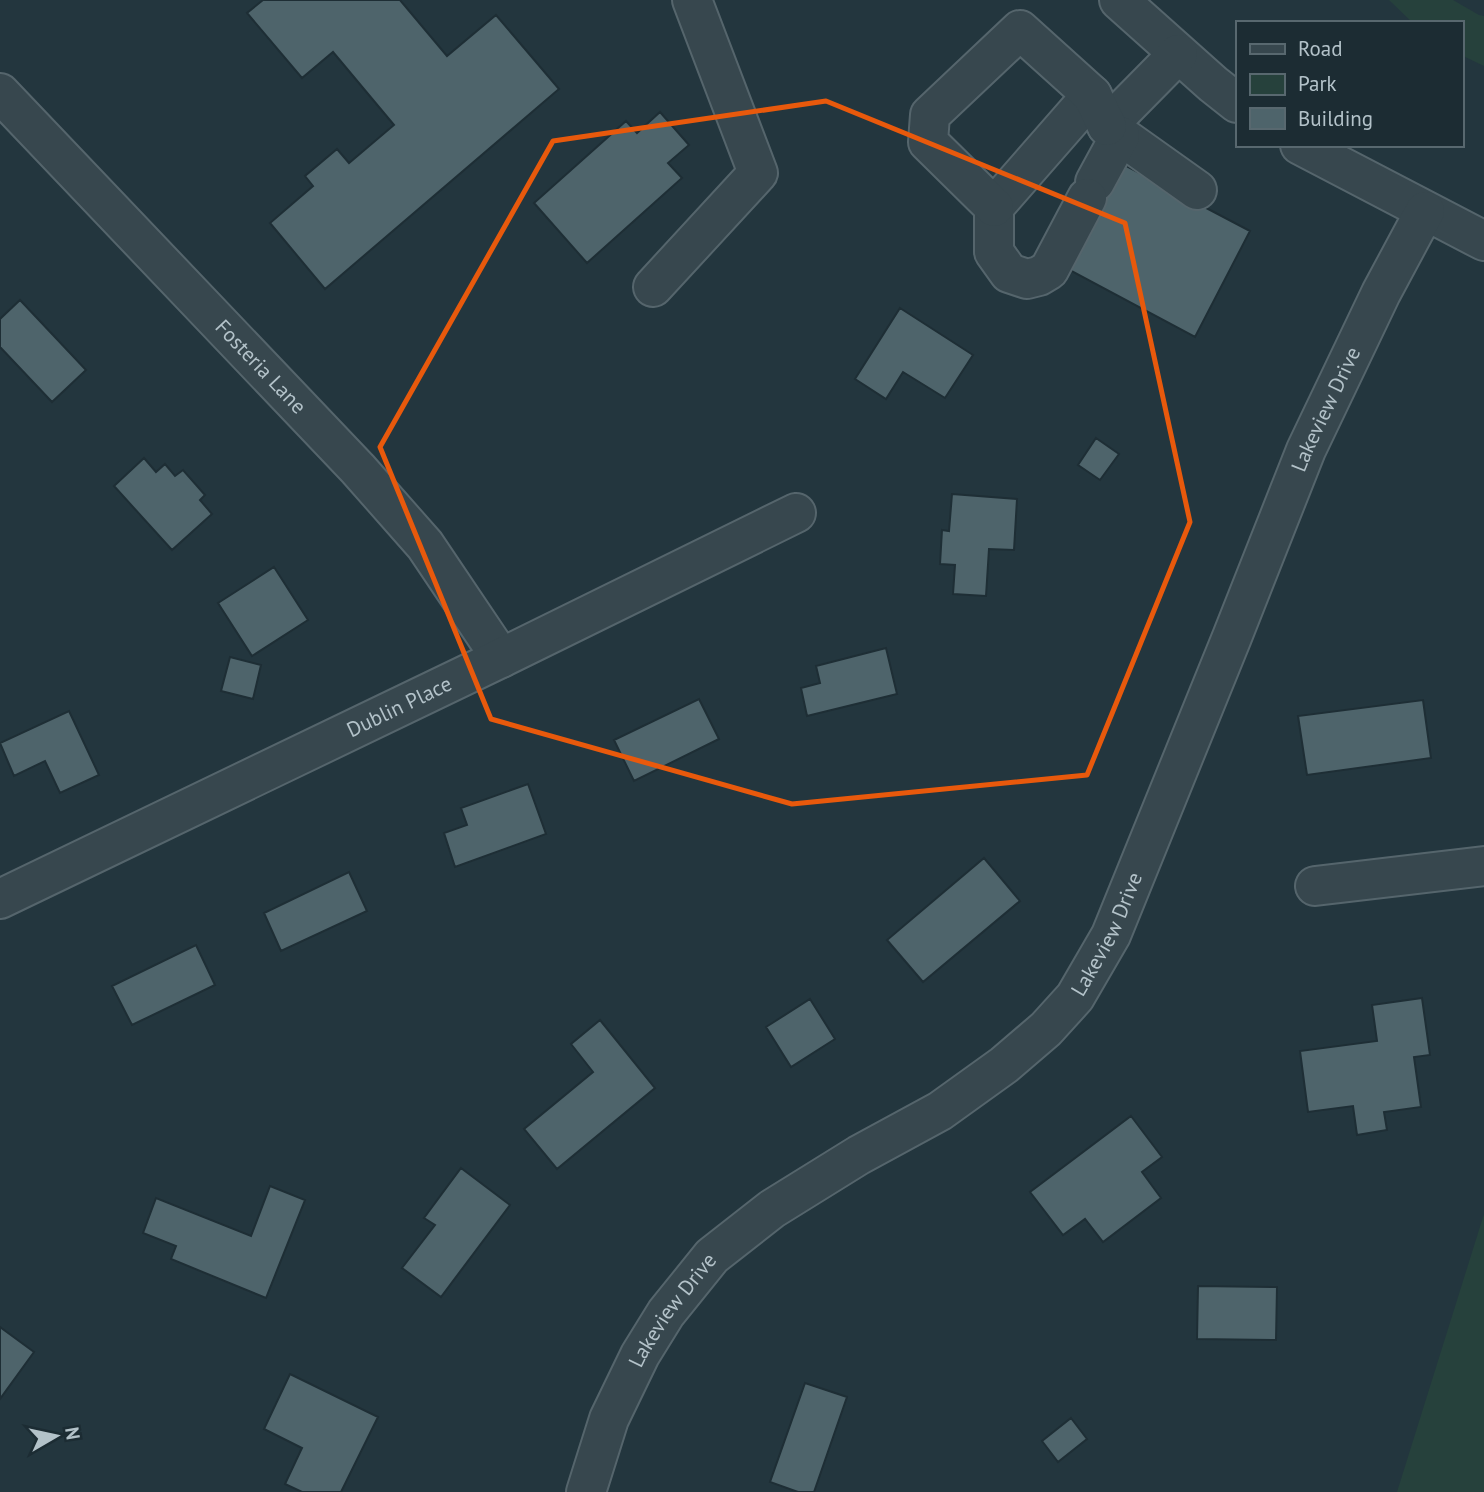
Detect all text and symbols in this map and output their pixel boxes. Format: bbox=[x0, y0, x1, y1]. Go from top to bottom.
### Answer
legend bbox=[1236, 21, 1463, 147]
text: Road bbox=[1298, 35, 1342, 62]
text: Park bbox=[1298, 70, 1337, 97]
text: Building bbox=[1298, 105, 1373, 132]
street label: Fosteria Lane bbox=[210, 314, 312, 419]
street label: Lakeview Drive bbox=[1285, 342, 1366, 475]
street label: Dublin Place bbox=[342, 670, 456, 743]
street label: Lakeview Drive bbox=[1065, 868, 1148, 1001]
street label: Lakeview Drive bbox=[622, 1247, 722, 1371]
north arrow bbox=[21, 1401, 91, 1471]
text: N bbox=[60, 1425, 86, 1441]

